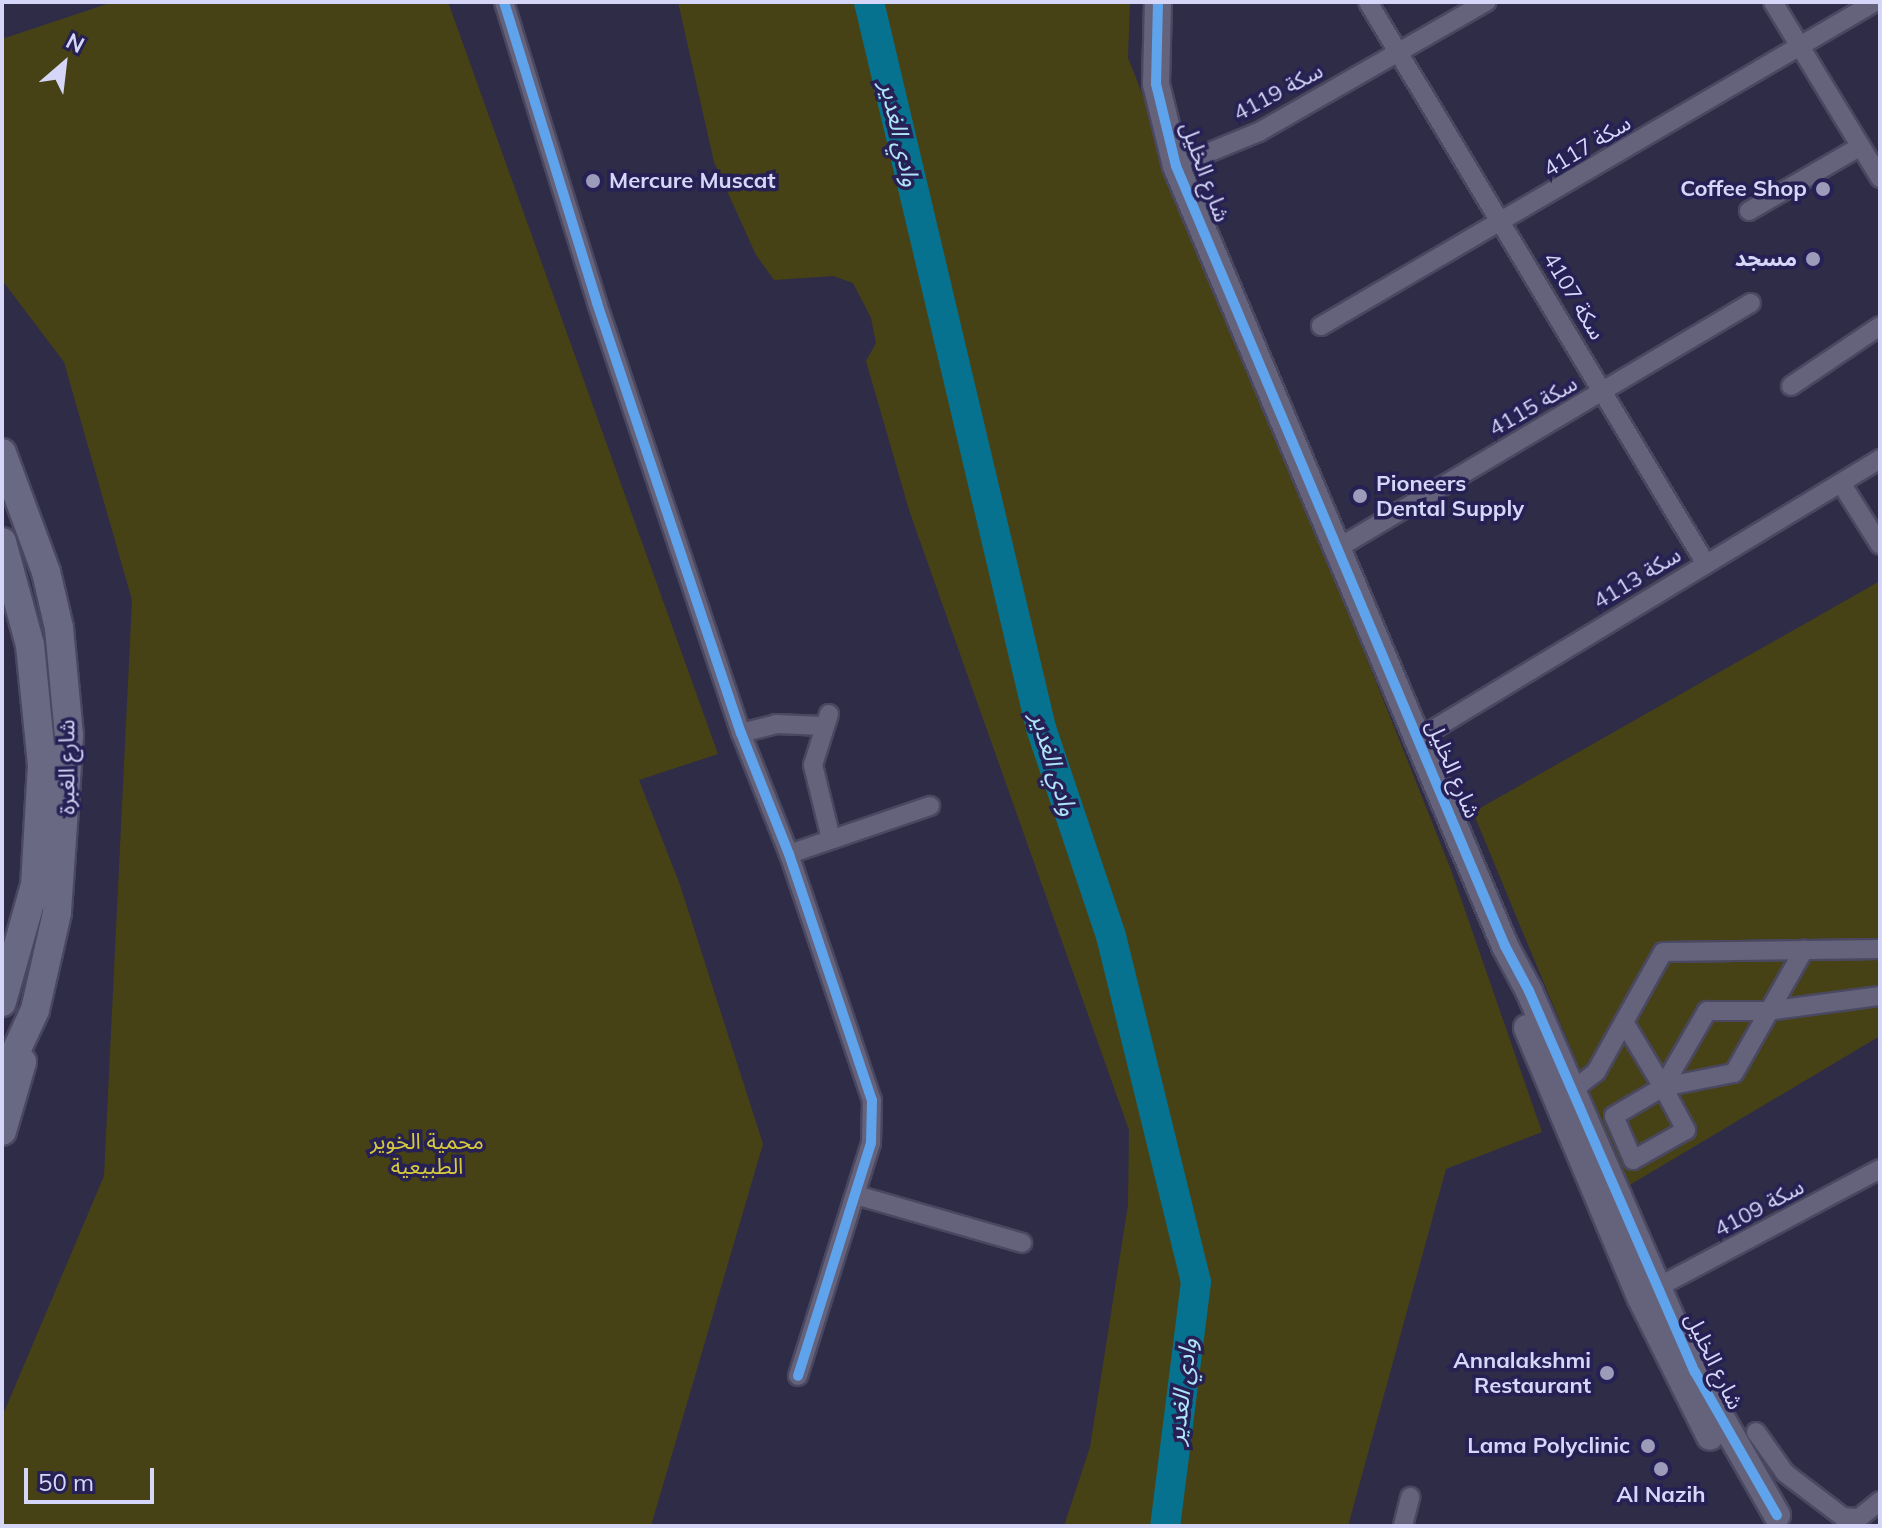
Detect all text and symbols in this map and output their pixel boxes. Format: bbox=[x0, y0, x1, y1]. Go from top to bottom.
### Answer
north arrow bbox=[24, 24, 104, 104]
text: N bbox=[61, 27, 89, 59]
street label: سكة 4119 bbox=[1229, 57, 1327, 127]
water label: وادي الغدير bbox=[874, 79, 926, 189]
street label: سكة 4117 bbox=[1538, 110, 1636, 182]
street label: شارع الخليل bbox=[1175, 118, 1235, 226]
place label: Mercure Muscat bbox=[609, 168, 776, 194]
marker: Mercure Muscat bbox=[584, 172, 602, 190]
place label: Coffee Shop bbox=[1680, 176, 1807, 202]
marker: Coffee Shop bbox=[1814, 180, 1832, 198]
place label: مسجد bbox=[1735, 246, 1797, 272]
street label: سكة 4107 bbox=[1538, 247, 1610, 345]
marker: مسجد bbox=[1804, 250, 1822, 268]
street label: سكة 4115 bbox=[1484, 370, 1582, 442]
place label: Pioneers Dental Supply bbox=[1376, 470, 1524, 522]
marker: Pioneers Dental Supply bbox=[1351, 487, 1369, 505]
street label: سكة 4113 bbox=[1588, 542, 1686, 614]
water label: وادي الغدير bbox=[1025, 709, 1083, 819]
street label: شارع الخليل bbox=[1420, 716, 1486, 822]
street label: شارع الغبرة bbox=[54, 719, 80, 815]
park label: محمية الخوير الطبيعية bbox=[370, 1128, 484, 1180]
street label: سكة 4109 bbox=[1710, 1173, 1808, 1243]
street label: شارع الخليل bbox=[1679, 1308, 1749, 1414]
water label: وادي الغدير bbox=[1161, 1336, 1203, 1446]
place label: Annalakshmi Restaurant bbox=[1453, 1347, 1591, 1398]
marker: Annalakshmi Restaurant bbox=[1598, 1364, 1616, 1382]
place label: Lama Polyclinic bbox=[1467, 1433, 1630, 1459]
marker: Lama Polyclinic bbox=[1637, 1435, 1659, 1457]
scale bar bbox=[28, 1452, 158, 1502]
marker: Al Nazih bbox=[1652, 1460, 1670, 1478]
text: 50 m bbox=[38, 1467, 94, 1497]
place label: Al Nazih bbox=[1616, 1482, 1706, 1508]

